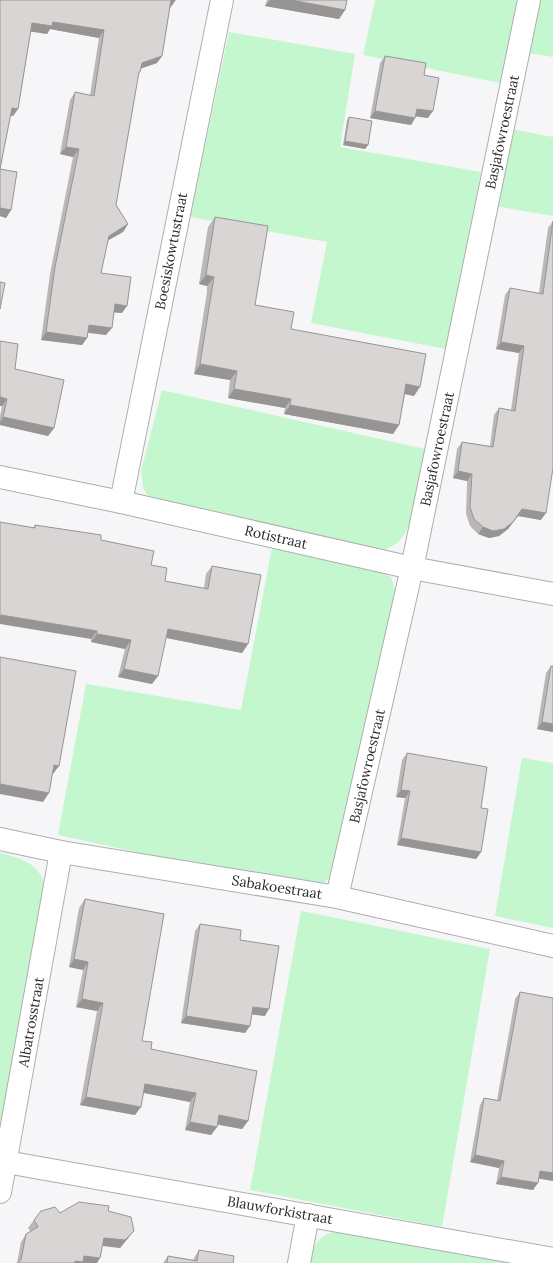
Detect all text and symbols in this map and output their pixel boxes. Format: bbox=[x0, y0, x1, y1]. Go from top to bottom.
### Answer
street label: Basjafowroestraat bbox=[481, 73, 523, 191]
street label: Boesiskowtustraat bbox=[151, 190, 191, 311]
street label: Basjafowroestraat bbox=[416, 390, 458, 508]
street label: Rotistraat bbox=[243, 521, 310, 553]
street label: Basjafowroestraat bbox=[345, 707, 389, 825]
street label: Sabakoestraat bbox=[230, 871, 324, 903]
street label: Albatrosstraat bbox=[14, 975, 48, 1070]
street label: Blauwforkistraat bbox=[226, 1192, 335, 1228]

